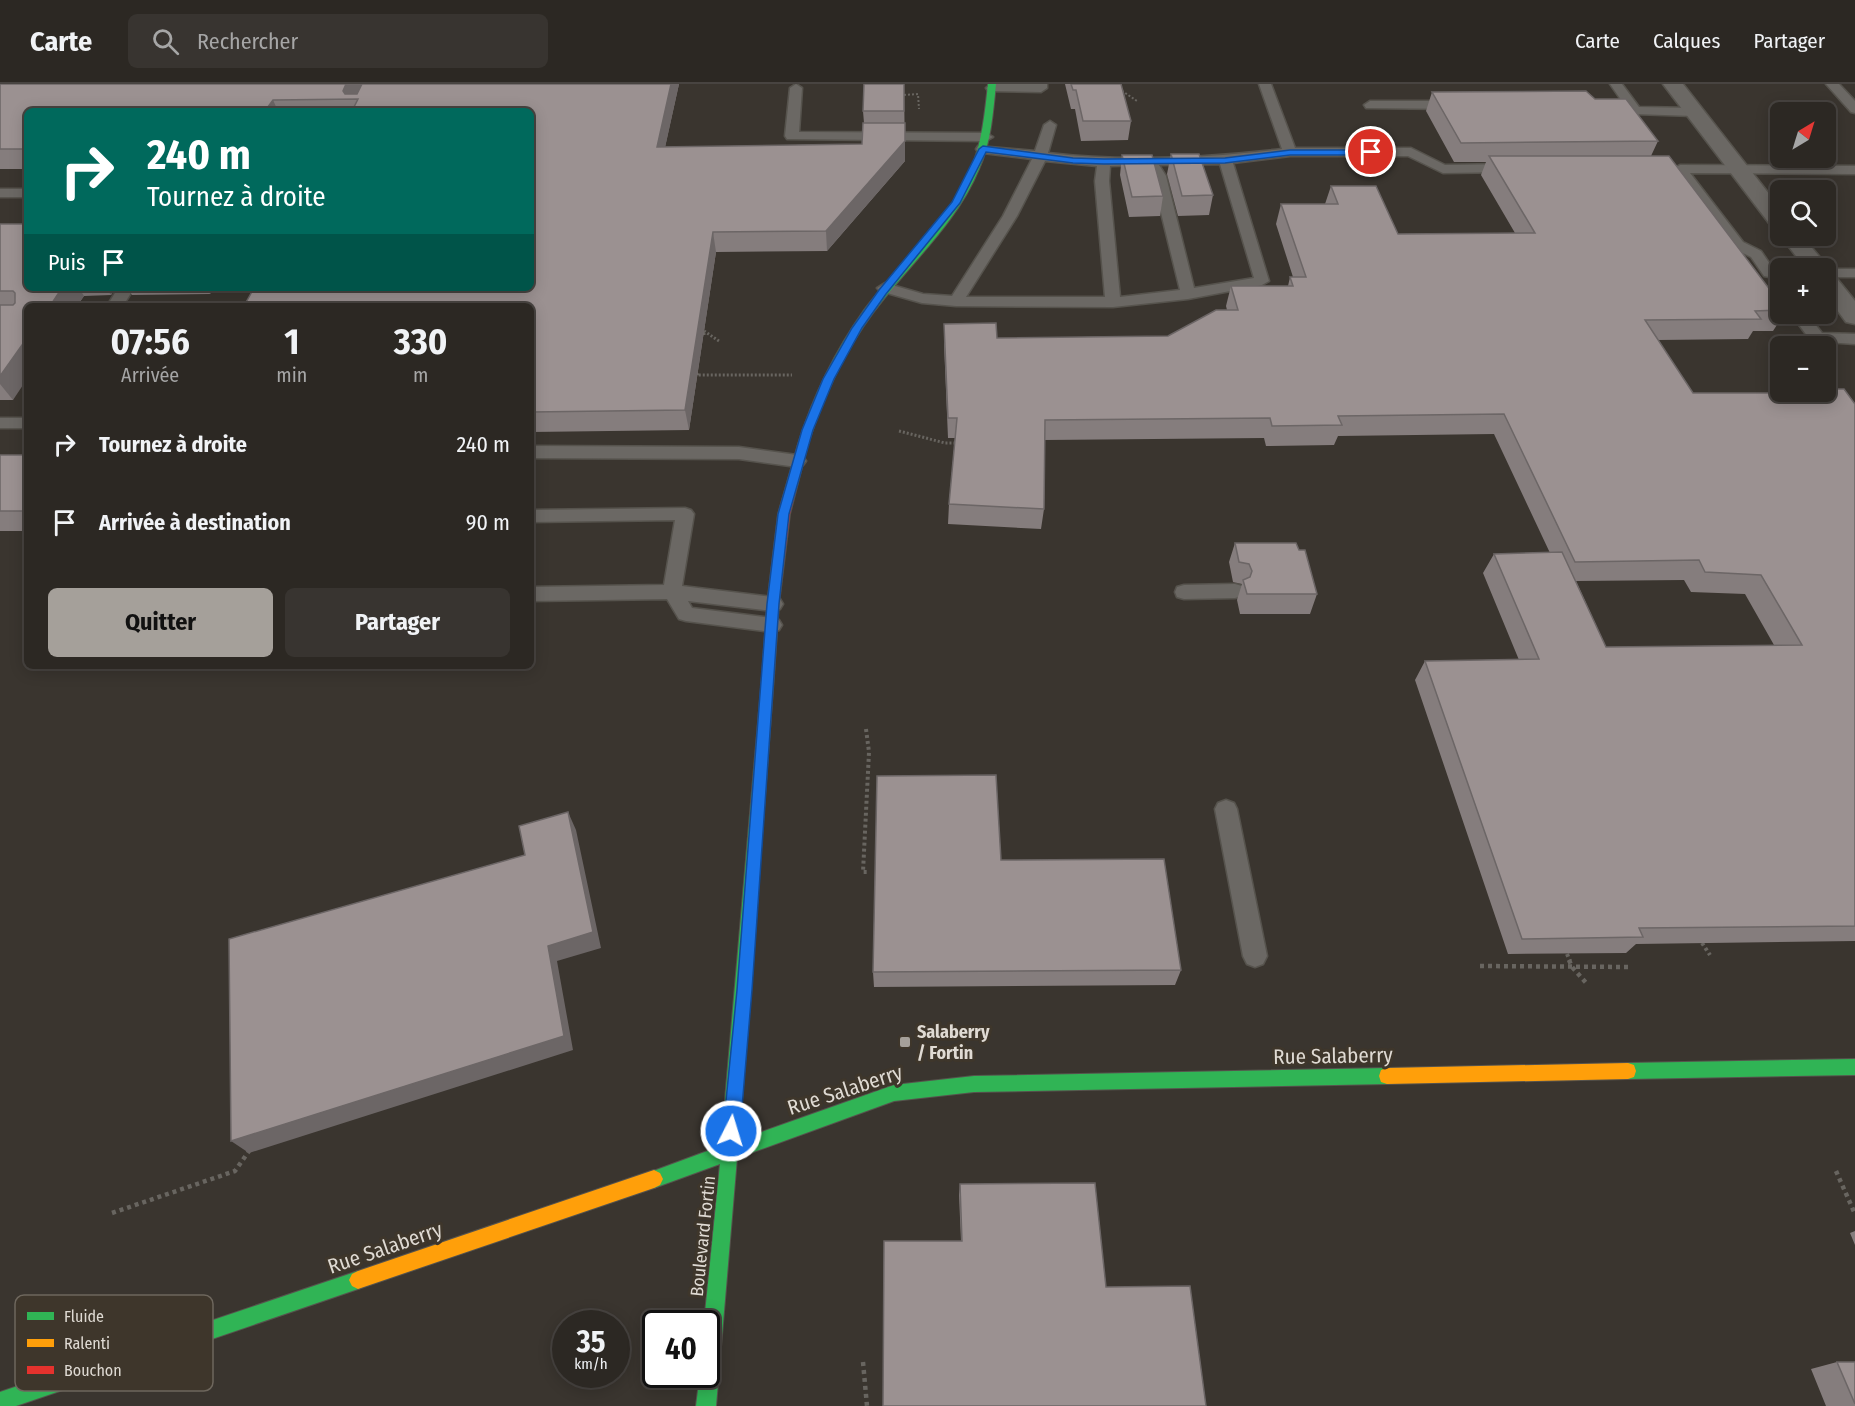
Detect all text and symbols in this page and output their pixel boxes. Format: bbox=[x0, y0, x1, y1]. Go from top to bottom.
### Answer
search box bbox=[128, 14, 548, 68]
text: Carte bbox=[30, 25, 92, 58]
icon: search bbox=[149, 25, 182, 58]
text: Rechercher bbox=[197, 28, 298, 55]
text: Carte bbox=[1575, 28, 1620, 54]
text: Calques bbox=[1653, 28, 1720, 54]
text: Partager bbox=[1753, 28, 1825, 54]
north arrow bbox=[1770, 102, 1836, 168]
map controls bbox=[1770, 102, 1836, 402]
pin bbox=[1345, 126, 1396, 177]
text: 240 m bbox=[147, 130, 251, 180]
icon: right bbox=[48, 132, 126, 210]
icon: arrive bbox=[1354, 135, 1387, 168]
button: search bbox=[1770, 180, 1836, 246]
text: Tournez à droite bbox=[147, 181, 326, 213]
icon: arrive bbox=[97, 246, 130, 279]
text: Puis bbox=[48, 249, 85, 276]
button: + bbox=[1770, 258, 1836, 324]
text: 07:56 bbox=[110, 320, 190, 364]
text: 1 bbox=[284, 320, 299, 364]
text: 330 bbox=[394, 320, 447, 364]
button: − bbox=[1770, 336, 1836, 402]
text: Arrivée bbox=[121, 363, 179, 387]
text: min bbox=[276, 363, 307, 387]
text: m bbox=[413, 363, 428, 387]
icon: right bbox=[48, 428, 81, 461]
text: Tournez à droite bbox=[99, 431, 247, 458]
text: 240 m bbox=[457, 431, 510, 458]
icon: arrive bbox=[48, 506, 81, 539]
text: Arrivée à destination bbox=[99, 509, 291, 536]
text: 90 m bbox=[466, 509, 510, 536]
button: Quitter bbox=[48, 588, 273, 657]
button: Partager bbox=[285, 588, 510, 657]
place label: Salaberry / Fortin bbox=[917, 1021, 990, 1064]
marker: Salaberry / Fortin bbox=[898, 1035, 912, 1049]
street label: Rue Salaberry bbox=[1273, 1042, 1394, 1070]
street label: Rue Salaberry bbox=[784, 1059, 906, 1121]
position arrow bbox=[699, 1099, 763, 1163]
street label: Boulevard Fortin bbox=[686, 1175, 720, 1297]
street label: Rue Salaberry bbox=[324, 1216, 446, 1280]
legend bbox=[15, 1295, 213, 1391]
text: Fluide bbox=[64, 1307, 104, 1326]
speed limit sign: 40 bbox=[642, 1310, 720, 1388]
text: 35 bbox=[577, 1324, 605, 1360]
text: Ralenti bbox=[64, 1334, 110, 1353]
text: km/h bbox=[574, 1355, 608, 1373]
text: Bouchon bbox=[64, 1361, 122, 1380]

